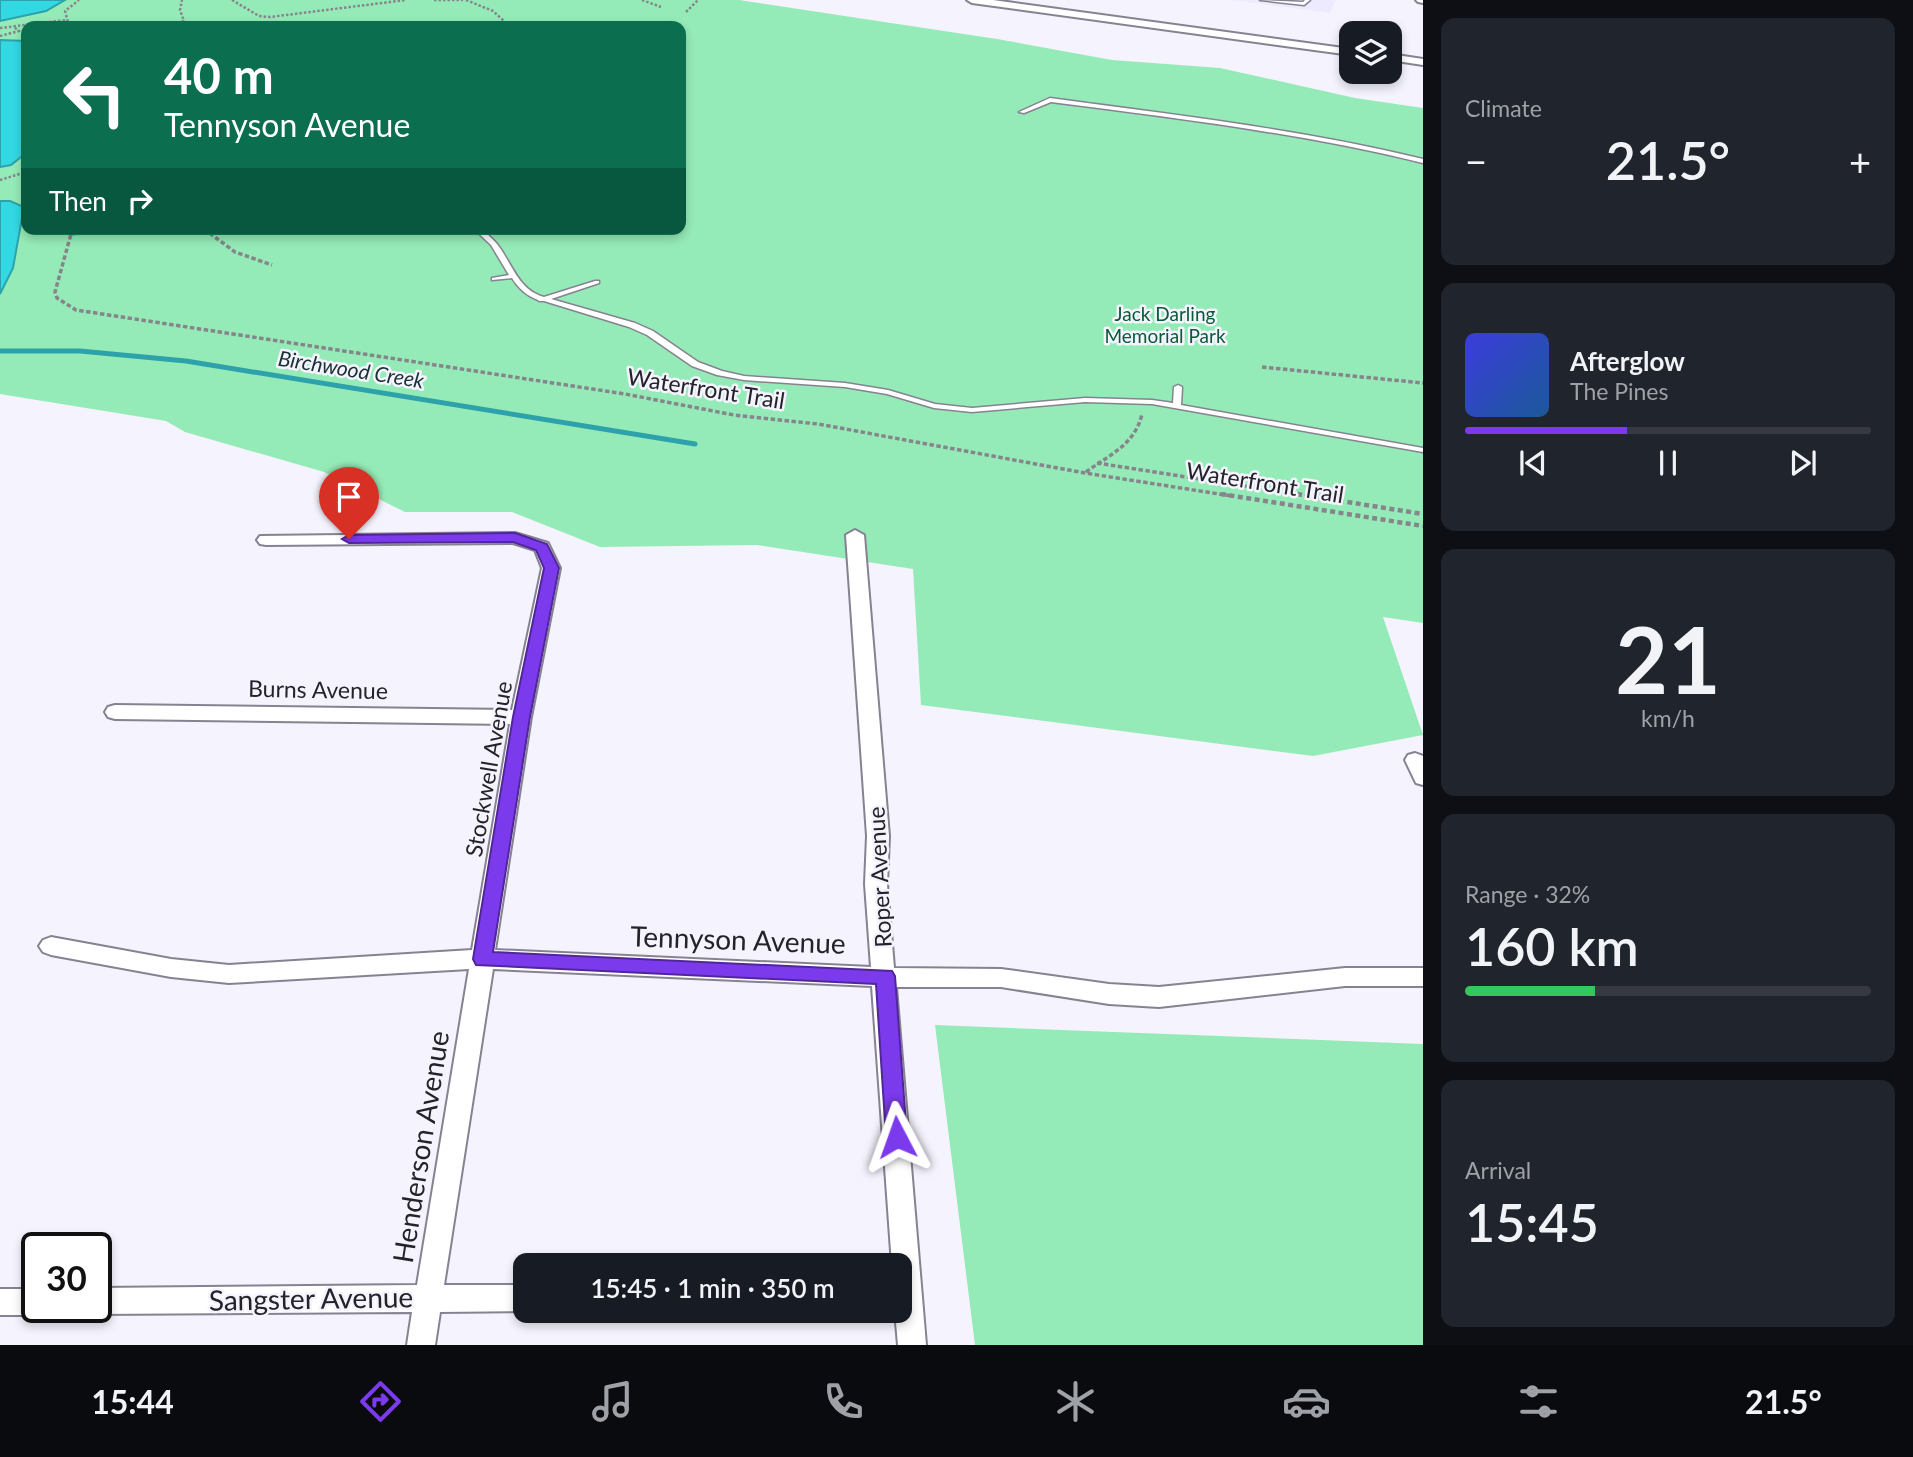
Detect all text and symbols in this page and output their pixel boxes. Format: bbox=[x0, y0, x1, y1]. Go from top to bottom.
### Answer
map controls bbox=[1339, 21, 1402, 84]
button: layers bbox=[1339, 21, 1402, 84]
text: 40 m bbox=[164, 46, 274, 104]
icon: left bbox=[49, 49, 140, 140]
text: Climate bbox=[1465, 94, 1542, 122]
text: Tennyson Avenue bbox=[164, 105, 410, 144]
text: 21.5° bbox=[1606, 129, 1730, 191]
text: − bbox=[1465, 138, 1487, 184]
text: + bbox=[1849, 138, 1871, 184]
icon: right bbox=[121, 182, 159, 220]
text: Then bbox=[49, 185, 107, 217]
park label: Jack Darling Memorial Park bbox=[1104, 302, 1226, 347]
water label: Birchwood Creek bbox=[277, 345, 427, 393]
text: Afterglow bbox=[1570, 345, 1685, 377]
street label: Waterfront Trail bbox=[625, 362, 787, 414]
text: The Pines bbox=[1570, 377, 1668, 405]
icon: previous bbox=[1514, 444, 1552, 482]
icon: pause bbox=[1649, 444, 1687, 482]
icon: next bbox=[1784, 444, 1822, 482]
street label: Waterfront Trail bbox=[1184, 456, 1346, 508]
pin bbox=[319, 467, 379, 539]
icon: arrive bbox=[330, 478, 368, 516]
text: 21 bbox=[1615, 604, 1721, 713]
street label: Burns Avenue bbox=[248, 674, 388, 704]
street label: Stockwell Avenue bbox=[459, 679, 517, 859]
text: km/h bbox=[1641, 704, 1695, 732]
street label: Roper Avenue bbox=[861, 806, 897, 948]
text: Range · 32% bbox=[1465, 880, 1590, 908]
text: 160 km bbox=[1465, 915, 1639, 977]
street label: Tennyson Avenue bbox=[630, 918, 846, 960]
street label: Henderson Avenue bbox=[385, 1028, 455, 1265]
position arrow bbox=[860, 1100, 934, 1174]
text: Arrival bbox=[1465, 1156, 1531, 1184]
text: 15:45 bbox=[1465, 1191, 1599, 1253]
speed limit sign: 30 bbox=[21, 1232, 112, 1323]
text: 15:45 · 1 min · 350 m bbox=[590, 1272, 835, 1304]
street label: Sangster Avenue bbox=[208, 1279, 414, 1317]
icon: directions bbox=[356, 1377, 405, 1426]
icon: music bbox=[588, 1377, 637, 1426]
icon: phone bbox=[819, 1377, 868, 1426]
icon: climate bbox=[1051, 1377, 1100, 1426]
icon: car bbox=[1282, 1377, 1331, 1426]
icon: filters bbox=[1514, 1377, 1563, 1426]
text: 15:44 bbox=[91, 1382, 174, 1421]
text: 21.5° bbox=[1745, 1382, 1822, 1421]

